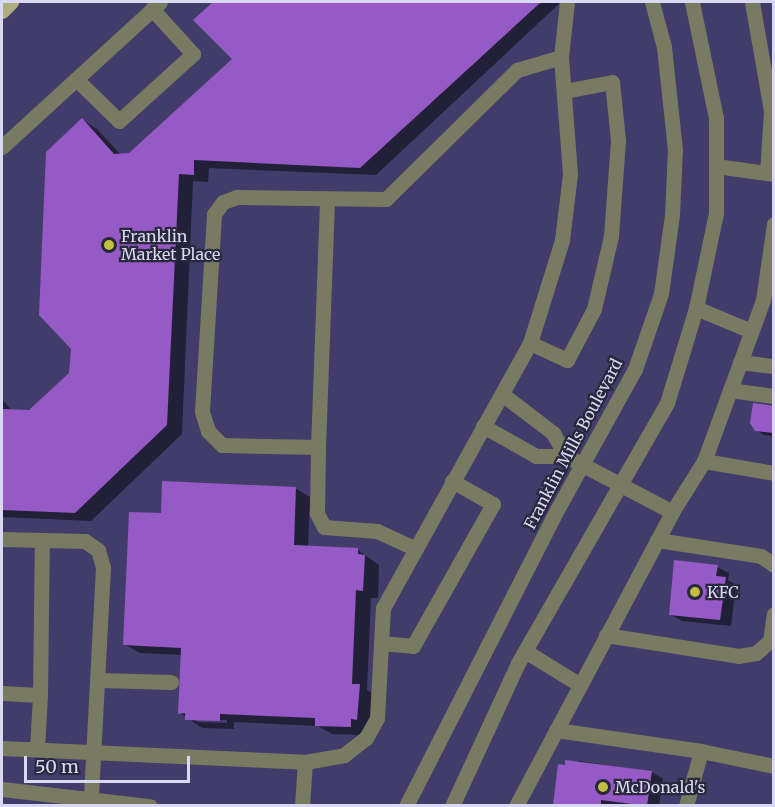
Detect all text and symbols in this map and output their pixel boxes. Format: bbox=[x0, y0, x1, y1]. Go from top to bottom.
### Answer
place label: Franklin Market Place bbox=[121, 226, 220, 264]
marker: Franklin Market Place bbox=[102, 238, 116, 252]
street label: Franklin Mills Boulevard bbox=[520, 355, 626, 533]
place label: KFC bbox=[707, 582, 739, 602]
marker: KFC bbox=[688, 585, 702, 599]
scale bar bbox=[27, 744, 194, 782]
text: 50 m bbox=[35, 755, 79, 778]
place label: McDonald's bbox=[615, 777, 705, 797]
marker: McDonald's bbox=[596, 780, 610, 794]

